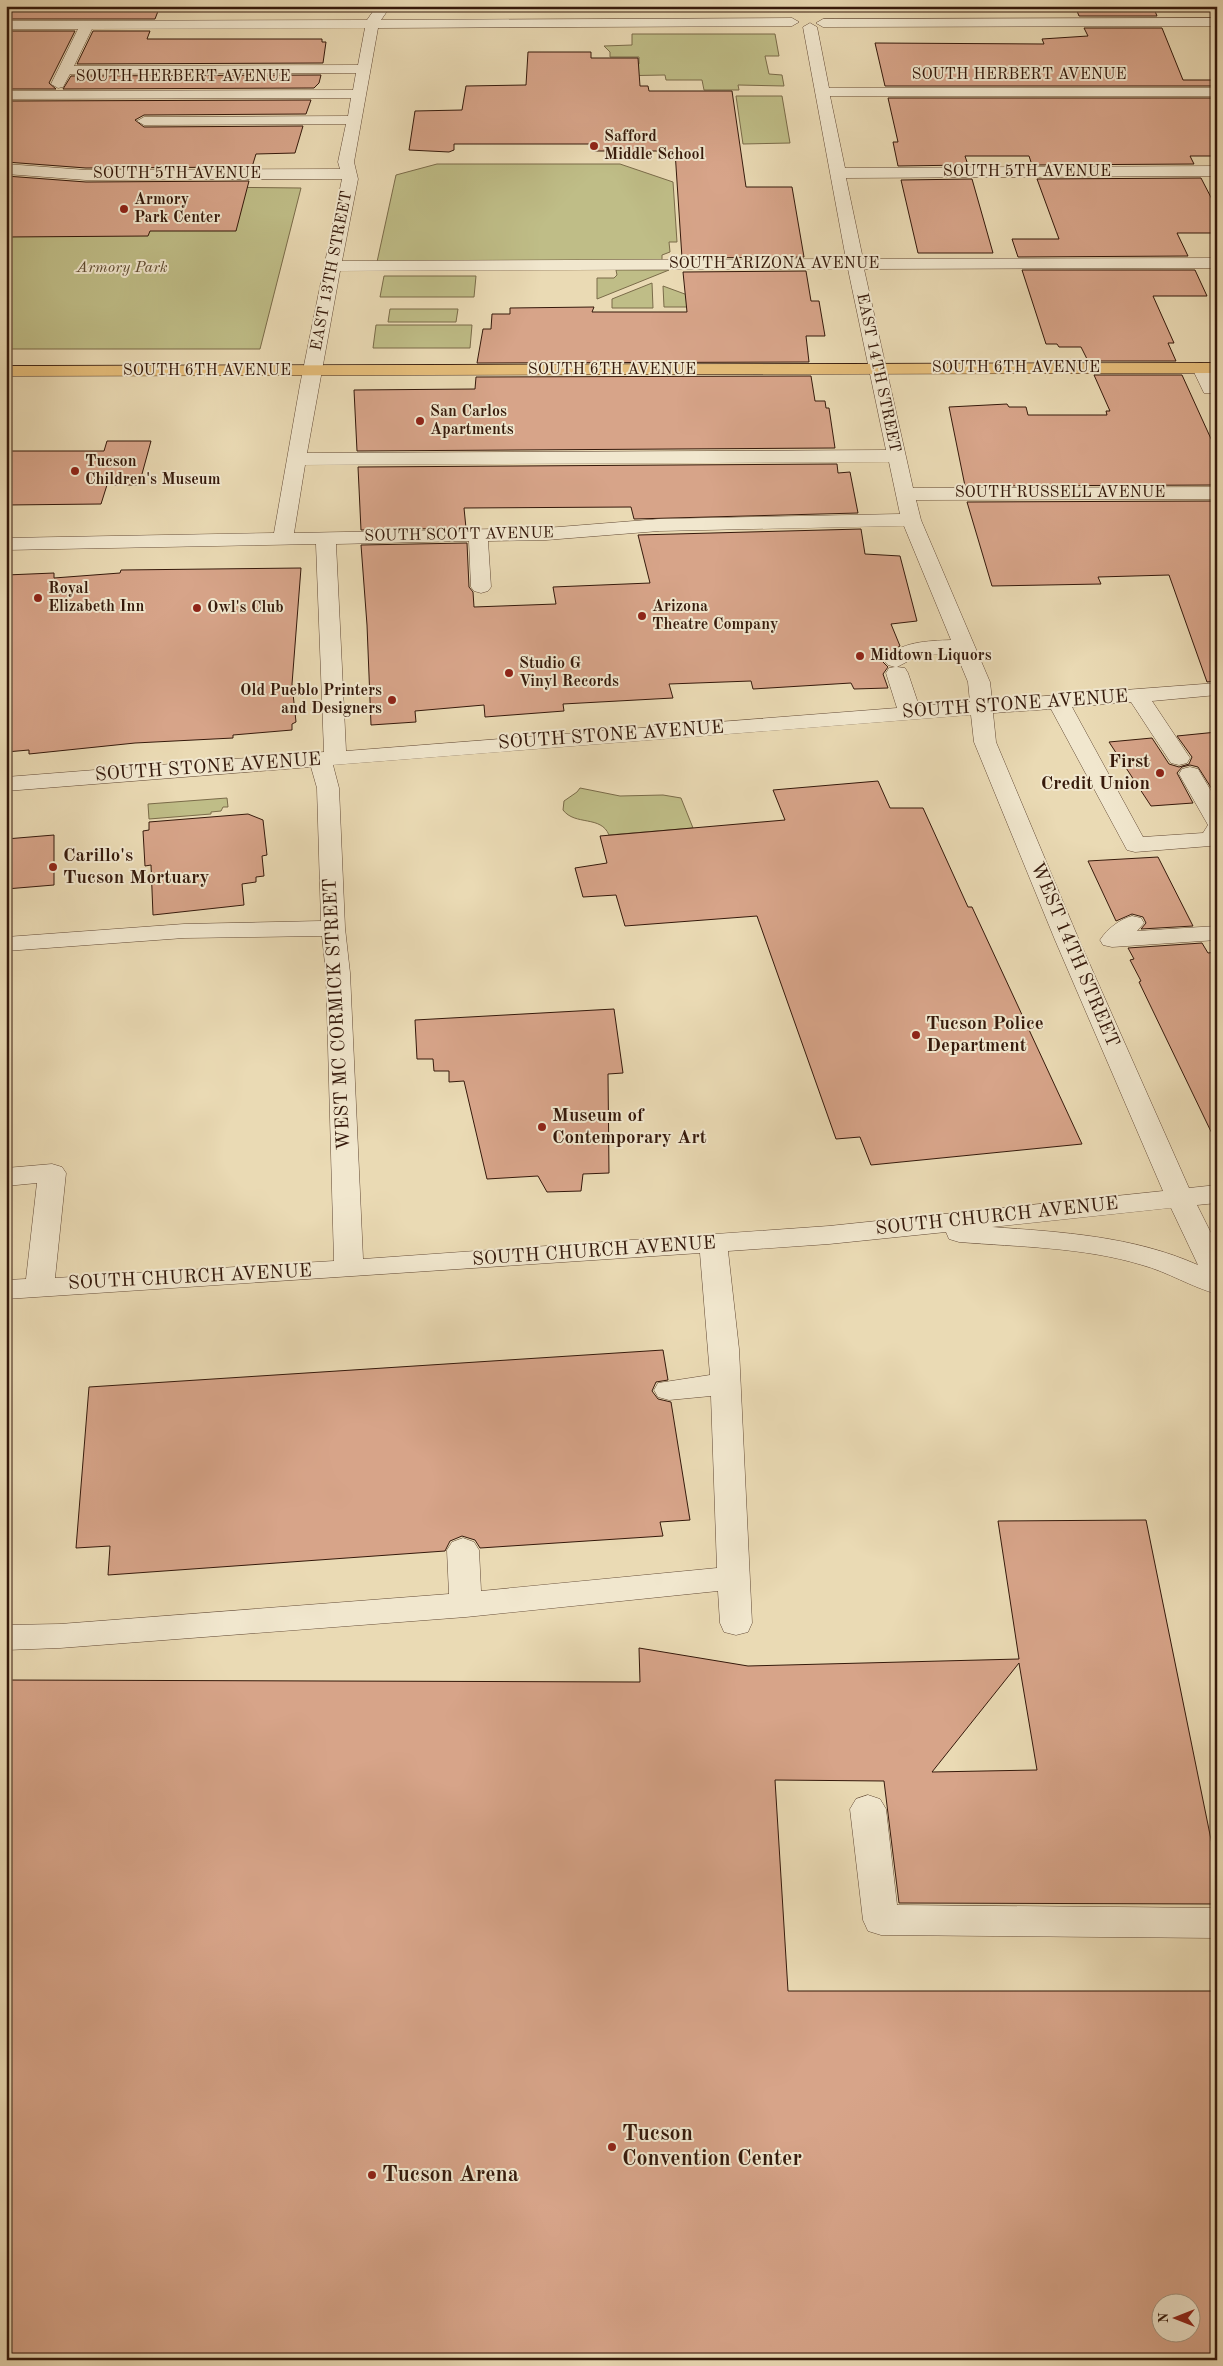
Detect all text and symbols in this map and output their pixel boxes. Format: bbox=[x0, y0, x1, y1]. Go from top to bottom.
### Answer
street label: SOUTH HERBERT AVENUE bbox=[911, 67, 1127, 83]
street label: SOUTH HERBERT AVENUE bbox=[75, 69, 291, 85]
place label: Safford Middle School bbox=[604, 129, 705, 163]
marker: Safford Middle School bbox=[588, 140, 600, 152]
street label: SOUTH 5TH AVENUE bbox=[943, 164, 1111, 180]
street label: SOUTH 5TH AVENUE bbox=[93, 166, 261, 182]
street label: EAST 13TH STREET bbox=[309, 190, 355, 352]
place label: Armory Park Center bbox=[134, 192, 220, 226]
marker: Armory Park Center bbox=[118, 203, 130, 215]
street label: SOUTH ARIZONA AVENUE bbox=[669, 256, 879, 272]
park label: Armory Park bbox=[75, 260, 168, 276]
street label: EAST 14TH STREET bbox=[853, 292, 903, 454]
street label: SOUTH 6TH AVENUE bbox=[932, 360, 1100, 376]
street label: SOUTH 6TH AVENUE bbox=[528, 362, 696, 378]
street label: SOUTH 6TH AVENUE bbox=[123, 363, 291, 379]
place label: San Carlos Apartments bbox=[430, 404, 514, 438]
marker: San Carlos Apartments bbox=[414, 415, 426, 427]
place label: Tucson Children's Museum bbox=[85, 454, 221, 488]
marker: Tucson Children's Museum bbox=[69, 465, 81, 477]
street label: SOUTH RUSSELL AVENUE bbox=[955, 485, 1165, 501]
street label: SOUTH SCOTT AVENUE bbox=[364, 525, 554, 545]
place label: Royal Elizabeth Inn bbox=[48, 581, 144, 615]
marker: Royal Elizabeth Inn bbox=[32, 592, 44, 604]
place label: Arizona Theatre Company bbox=[652, 599, 778, 633]
place label: Owl's Club bbox=[207, 600, 284, 616]
marker: Owl's Club bbox=[191, 602, 203, 614]
marker: Arizona Theatre Company bbox=[636, 610, 648, 622]
place label: Midtown Liquors bbox=[870, 648, 992, 664]
marker: Midtown Liquors bbox=[854, 650, 866, 662]
place label: Studio G Vinyl Records bbox=[519, 656, 619, 690]
marker: Studio G Vinyl Records bbox=[503, 667, 515, 679]
place label: Old Pueblo Printers and Designers bbox=[240, 683, 382, 717]
street label: SOUTH STONE AVENUE bbox=[901, 688, 1129, 722]
marker: Old Pueblo Printers and Designers bbox=[386, 694, 398, 706]
street label: SOUTH STONE AVENUE bbox=[497, 719, 725, 753]
street label: SOUTH STONE AVENUE bbox=[94, 751, 322, 785]
place label: First Credit Union bbox=[1041, 753, 1150, 794]
marker: First Credit Union bbox=[1154, 767, 1166, 779]
place label: Carillo's Tucson Mortuary bbox=[63, 847, 210, 888]
street label: WEST 14TH STREET bbox=[1026, 860, 1122, 1050]
marker: Carillo's Tucson Mortuary bbox=[47, 861, 59, 873]
street label: WEST MC CORMICK STREET bbox=[321, 878, 355, 1150]
place label: Tucson Police Department bbox=[926, 1015, 1044, 1056]
marker: Tucson Police Department bbox=[910, 1029, 922, 1041]
place label: Museum of Contemporary Art bbox=[552, 1107, 707, 1148]
marker: Museum of Contemporary Art bbox=[536, 1121, 548, 1133]
street label: SOUTH CHURCH AVENUE bbox=[875, 1195, 1119, 1239]
street label: SOUTH CHURCH AVENUE bbox=[472, 1234, 716, 1270]
street label: SOUTH CHURCH AVENUE bbox=[68, 1262, 312, 1294]
place label: Tucson Convention Center bbox=[622, 2123, 802, 2170]
marker: Tucson Convention Center bbox=[606, 2141, 618, 2153]
place label: Tucson Arena bbox=[382, 2164, 519, 2186]
marker: Tucson Arena bbox=[366, 2169, 378, 2181]
north arrow bbox=[1150, 2294, 1200, 2344]
text: N bbox=[1157, 2312, 1171, 2323]

